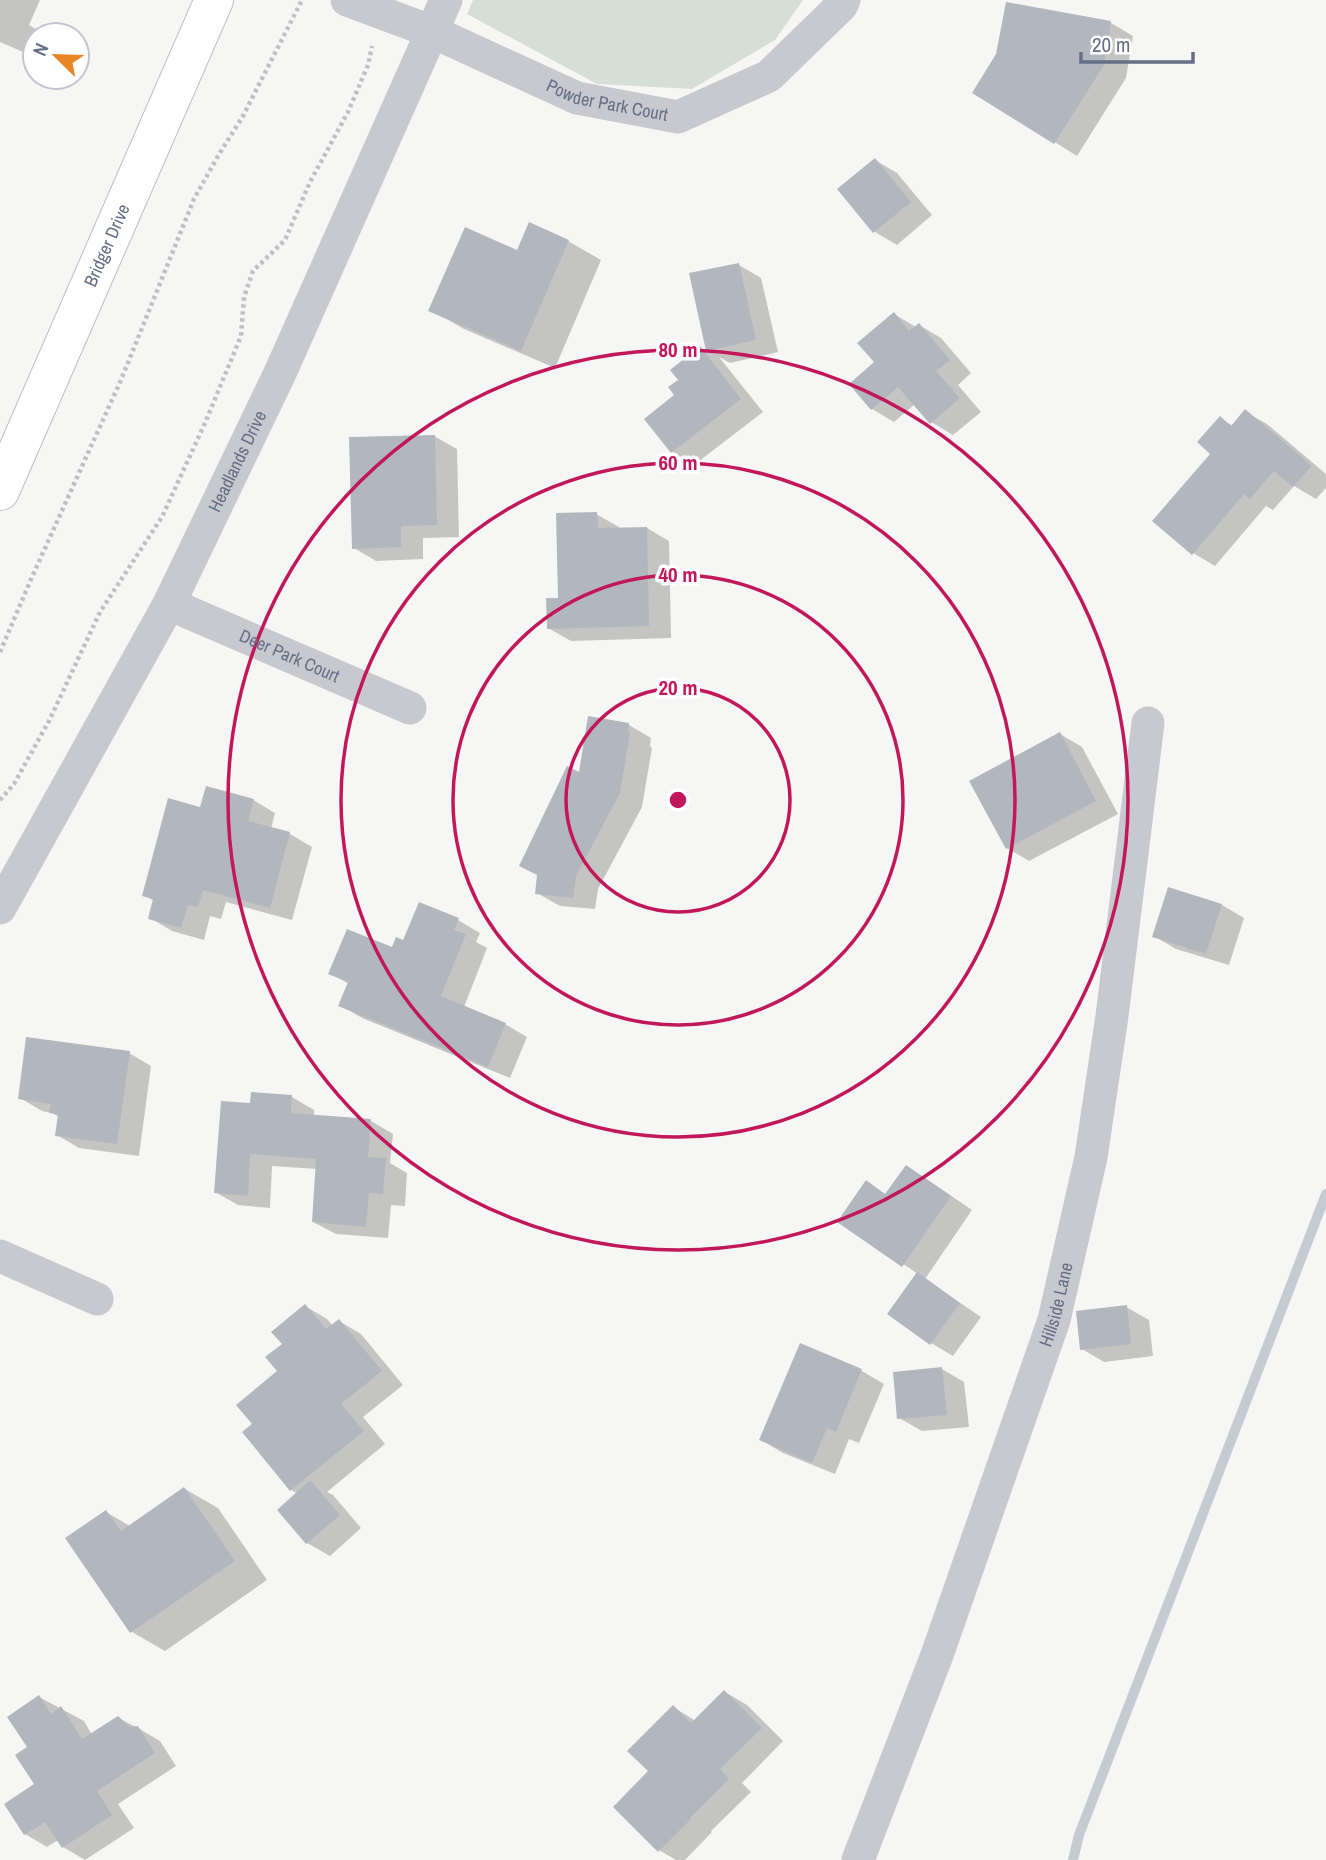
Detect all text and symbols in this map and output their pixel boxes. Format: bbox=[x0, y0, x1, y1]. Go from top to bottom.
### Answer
north arrow bbox=[21, 21, 91, 91]
scale bar bbox=[1081, 21, 1193, 65]
text: 20 m bbox=[1092, 30, 1130, 59]
text: N bbox=[26, 39, 55, 60]
street label: Powder Park Court bbox=[542, 73, 670, 127]
street label: Bridger Drive bbox=[78, 200, 136, 290]
text: 80 m bbox=[658, 335, 698, 364]
street label: Headlands Drive bbox=[202, 406, 272, 516]
text: 60 m bbox=[658, 448, 698, 477]
text: 40 m bbox=[658, 560, 698, 589]
street label: Deer Park Court bbox=[236, 623, 343, 688]
text: 20 m bbox=[658, 673, 698, 702]
centre of rings bbox=[666, 788, 690, 812]
street label: Hillside Lane bbox=[1033, 1260, 1079, 1350]

